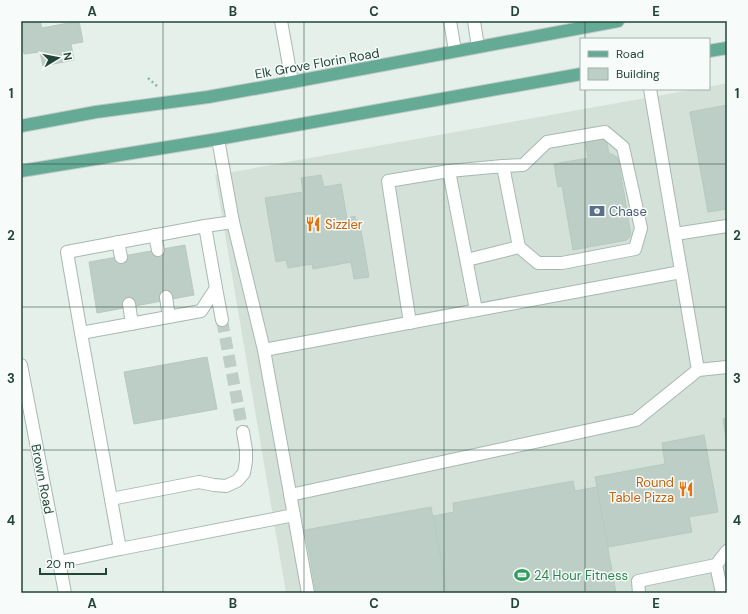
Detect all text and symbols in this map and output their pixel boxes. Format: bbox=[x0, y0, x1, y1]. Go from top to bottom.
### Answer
text: A bbox=[87, 3, 97, 20]
text: B bbox=[229, 3, 237, 20]
text: C bbox=[369, 3, 379, 20]
text: D bbox=[510, 3, 520, 20]
text: E bbox=[652, 3, 660, 20]
north arrow bbox=[38, 38, 78, 78]
legend bbox=[580, 38, 710, 90]
street label: Elk Grove Florin Road bbox=[254, 44, 381, 83]
text: Road bbox=[616, 46, 644, 62]
text: N bbox=[60, 51, 75, 61]
text: Building bbox=[616, 66, 660, 82]
text: 1 bbox=[9, 85, 13, 102]
text: 1 bbox=[735, 85, 739, 102]
bank icon: Chase bbox=[588, 202, 606, 220]
place label: Chase bbox=[609, 203, 647, 220]
restaurant icon: Sizzler bbox=[304, 215, 322, 233]
place label: Sizzler bbox=[325, 216, 363, 233]
text: 2 bbox=[7, 227, 15, 244]
text: 2 bbox=[733, 227, 741, 244]
text: 3 bbox=[7, 370, 15, 387]
text: 3 bbox=[733, 370, 741, 387]
street label: Brown Road bbox=[27, 443, 58, 516]
place label: Round Table Pizza bbox=[609, 474, 674, 506]
restaurant icon: Round Table Pizza bbox=[677, 480, 695, 498]
text: 4 bbox=[7, 512, 15, 529]
text: 4 bbox=[733, 512, 741, 529]
scale bar bbox=[40, 550, 106, 576]
text: 20 m bbox=[46, 556, 75, 572]
sports icon: 24 Hour Fitness bbox=[513, 566, 531, 584]
place label: 24 Hour Fitness bbox=[534, 567, 628, 584]
text: A bbox=[87, 595, 97, 612]
text: B bbox=[229, 595, 237, 612]
text: C bbox=[369, 595, 379, 612]
text: D bbox=[510, 595, 520, 612]
text: E bbox=[652, 595, 660, 612]

